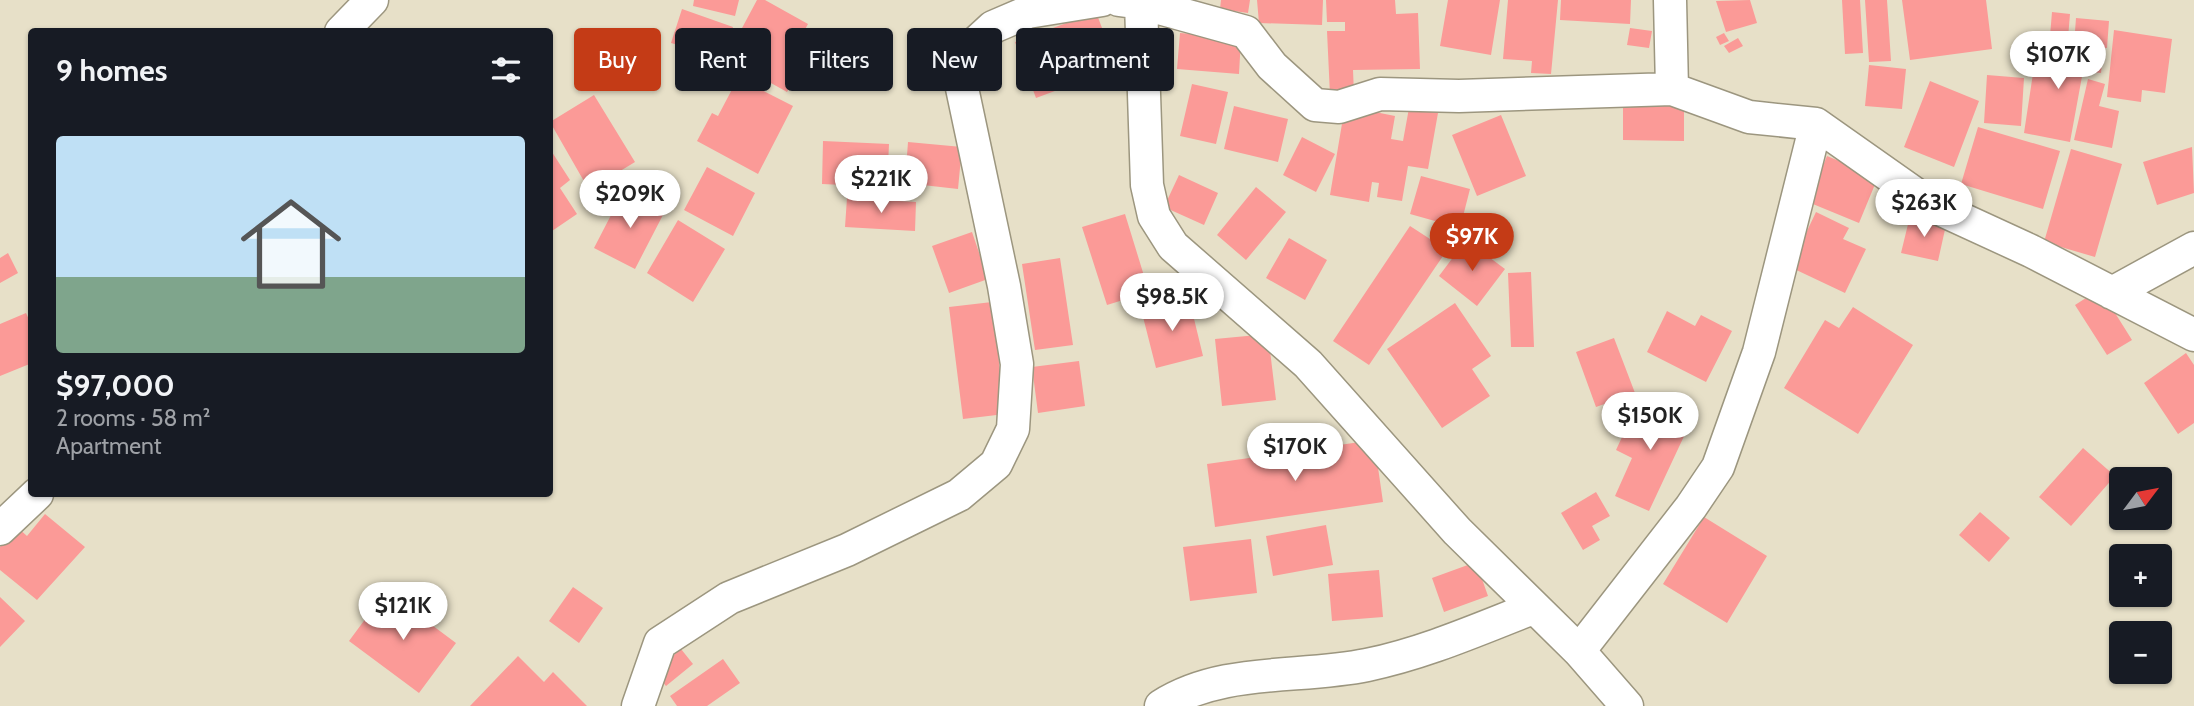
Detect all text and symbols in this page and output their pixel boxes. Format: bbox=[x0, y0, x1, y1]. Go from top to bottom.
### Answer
chip: Buy bbox=[574, 28, 661, 91]
chip: Rent bbox=[675, 28, 771, 91]
chip: Filters bbox=[785, 28, 893, 91]
chip: New bbox=[907, 28, 1002, 91]
chip: Apartment bbox=[1016, 28, 1174, 91]
pin: $107K bbox=[2009, 32, 2107, 91]
text: $107K bbox=[2026, 40, 2090, 68]
icon: filters bbox=[487, 51, 525, 89]
text: 9 homes bbox=[56, 52, 167, 89]
pin: $221K bbox=[832, 156, 930, 215]
text: $221K bbox=[851, 164, 911, 192]
pin: $209K bbox=[581, 170, 679, 230]
text: $209K bbox=[595, 179, 665, 207]
pin: $263K bbox=[1875, 180, 1973, 239]
icon: home bbox=[228, 181, 354, 307]
text: $263K bbox=[1891, 188, 1957, 216]
pin: $97K bbox=[1431, 214, 1513, 273]
text: $97K bbox=[1446, 222, 1498, 250]
pin: $98.5K bbox=[1115, 274, 1229, 333]
text: $98.5K bbox=[1136, 282, 1208, 310]
text: $97,000 bbox=[56, 367, 175, 404]
pin: $150K bbox=[1601, 392, 1699, 452]
text: $150K bbox=[1618, 401, 1682, 429]
text: 2 rooms · 58 m² bbox=[56, 404, 210, 432]
pin: $170K bbox=[1246, 424, 1344, 483]
text: Apartment bbox=[56, 432, 161, 460]
text: $170K bbox=[1263, 432, 1327, 460]
north arrow bbox=[2109, 467, 2172, 530]
map controls bbox=[2109, 467, 2172, 684]
button: + bbox=[2109, 544, 2172, 607]
pin: $121K bbox=[354, 582, 452, 642]
text: $121K bbox=[375, 591, 431, 619]
button: − bbox=[2109, 621, 2172, 684]

